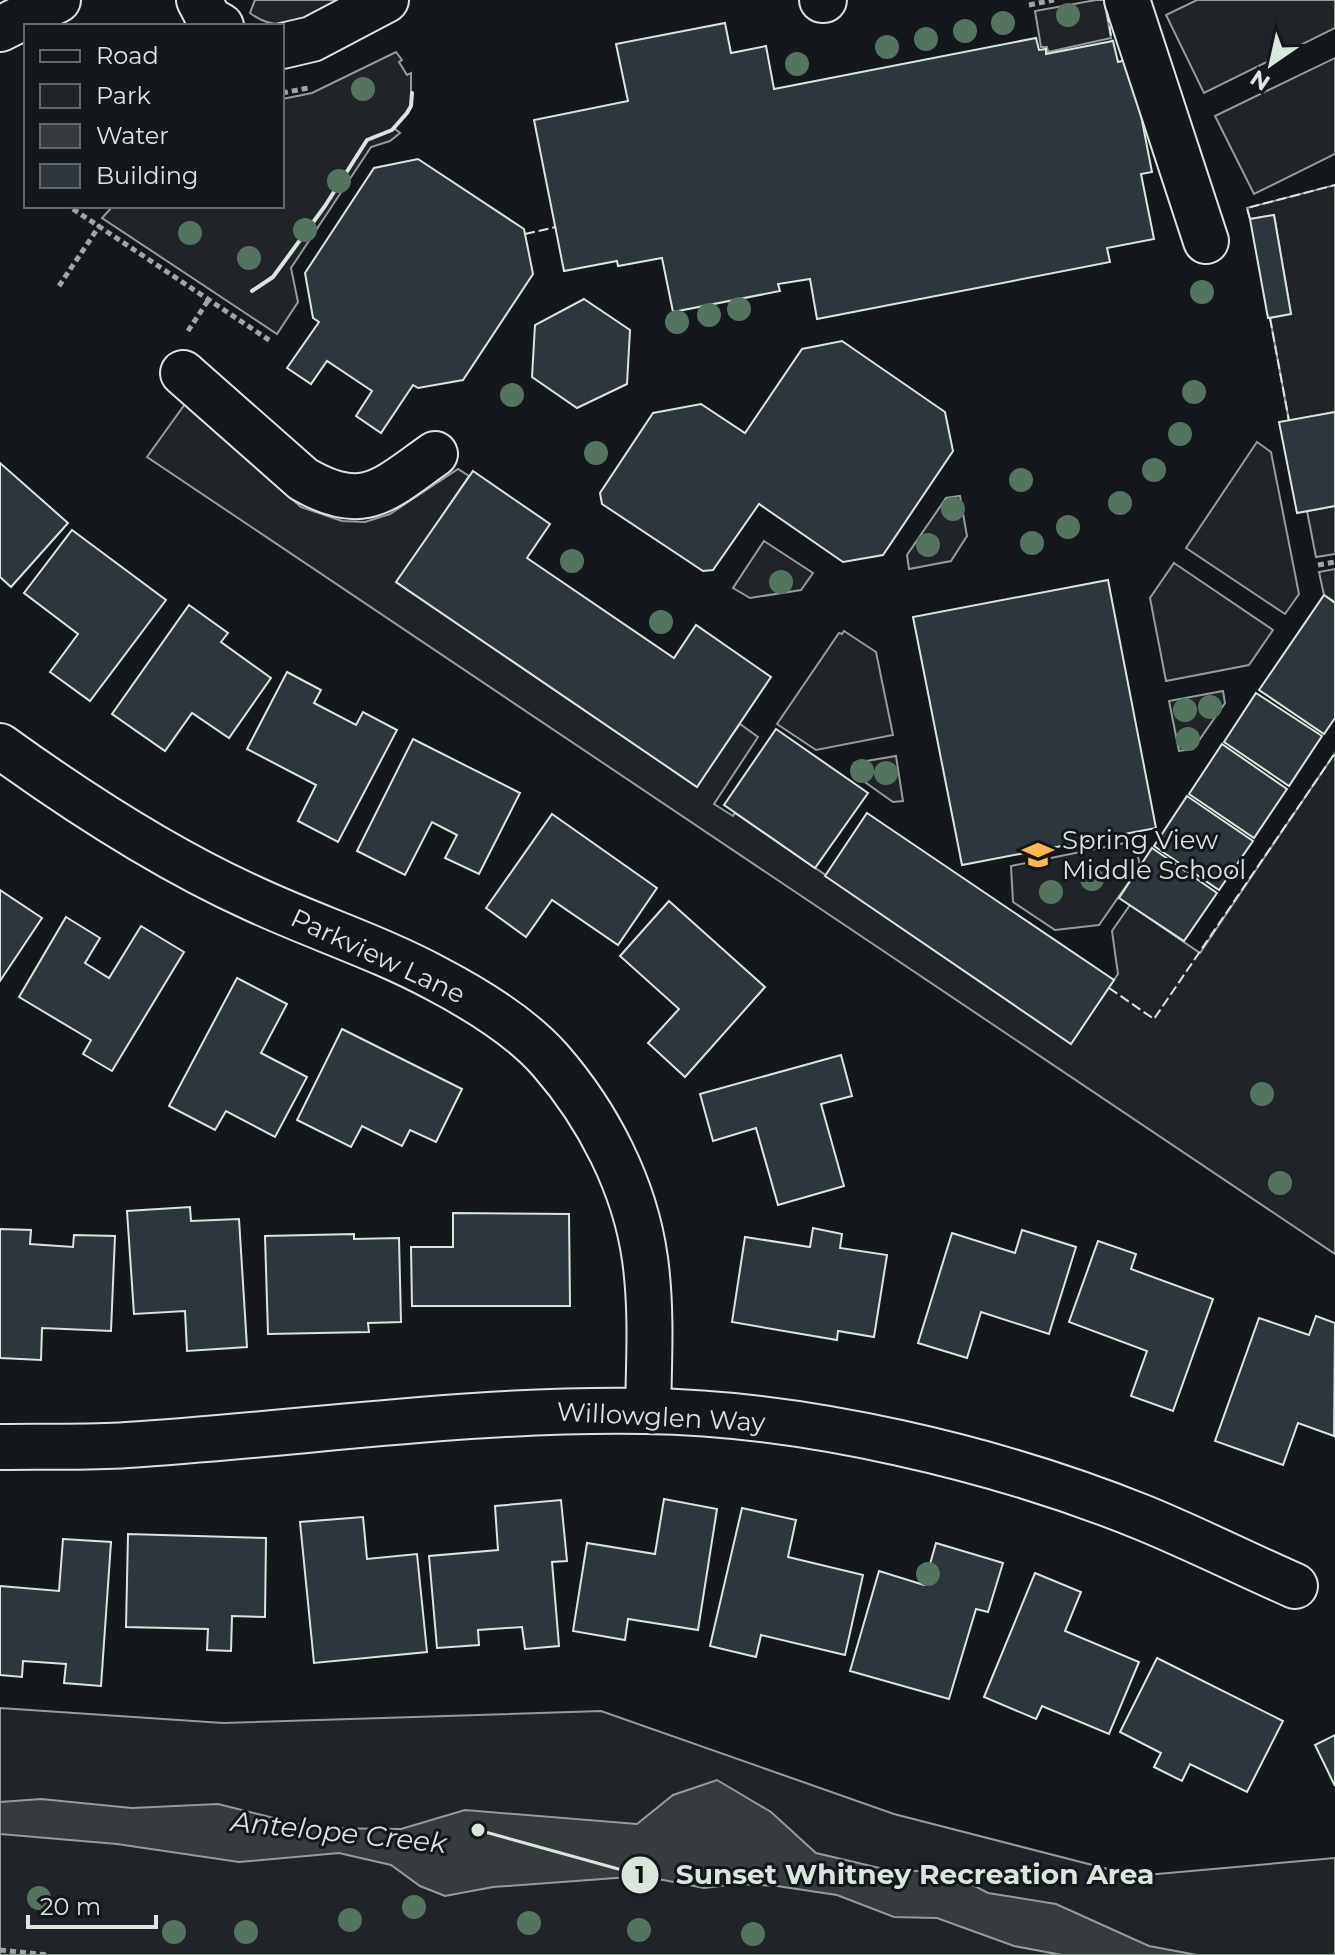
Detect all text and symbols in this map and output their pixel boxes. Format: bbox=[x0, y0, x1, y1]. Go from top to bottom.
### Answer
legend bbox=[24, 24, 284, 208]
north arrow bbox=[1231, 24, 1311, 104]
text: Road bbox=[96, 41, 159, 70]
text: N bbox=[1245, 64, 1275, 96]
text: Park bbox=[96, 81, 151, 110]
text: Water bbox=[96, 121, 169, 150]
text: Building bbox=[96, 161, 199, 190]
place label: Spring View Middle School bbox=[1062, 824, 1246, 886]
school or university icon: Spring View Middle School bbox=[1021, 838, 1055, 872]
street label: Parkview Lane bbox=[286, 902, 470, 1010]
street label: Willowglen Way bbox=[556, 1396, 767, 1438]
water label: Antelope Creek bbox=[228, 1804, 450, 1860]
callout: Sunset Whitney Recreation Area bbox=[620, 1849, 1170, 1901]
text: Sunset Whitney Recreation Area bbox=[676, 1857, 1154, 1891]
text: 1 bbox=[635, 1860, 645, 1889]
scale bar bbox=[28, 1879, 156, 1929]
text: 20 m bbox=[40, 1892, 101, 1921]

